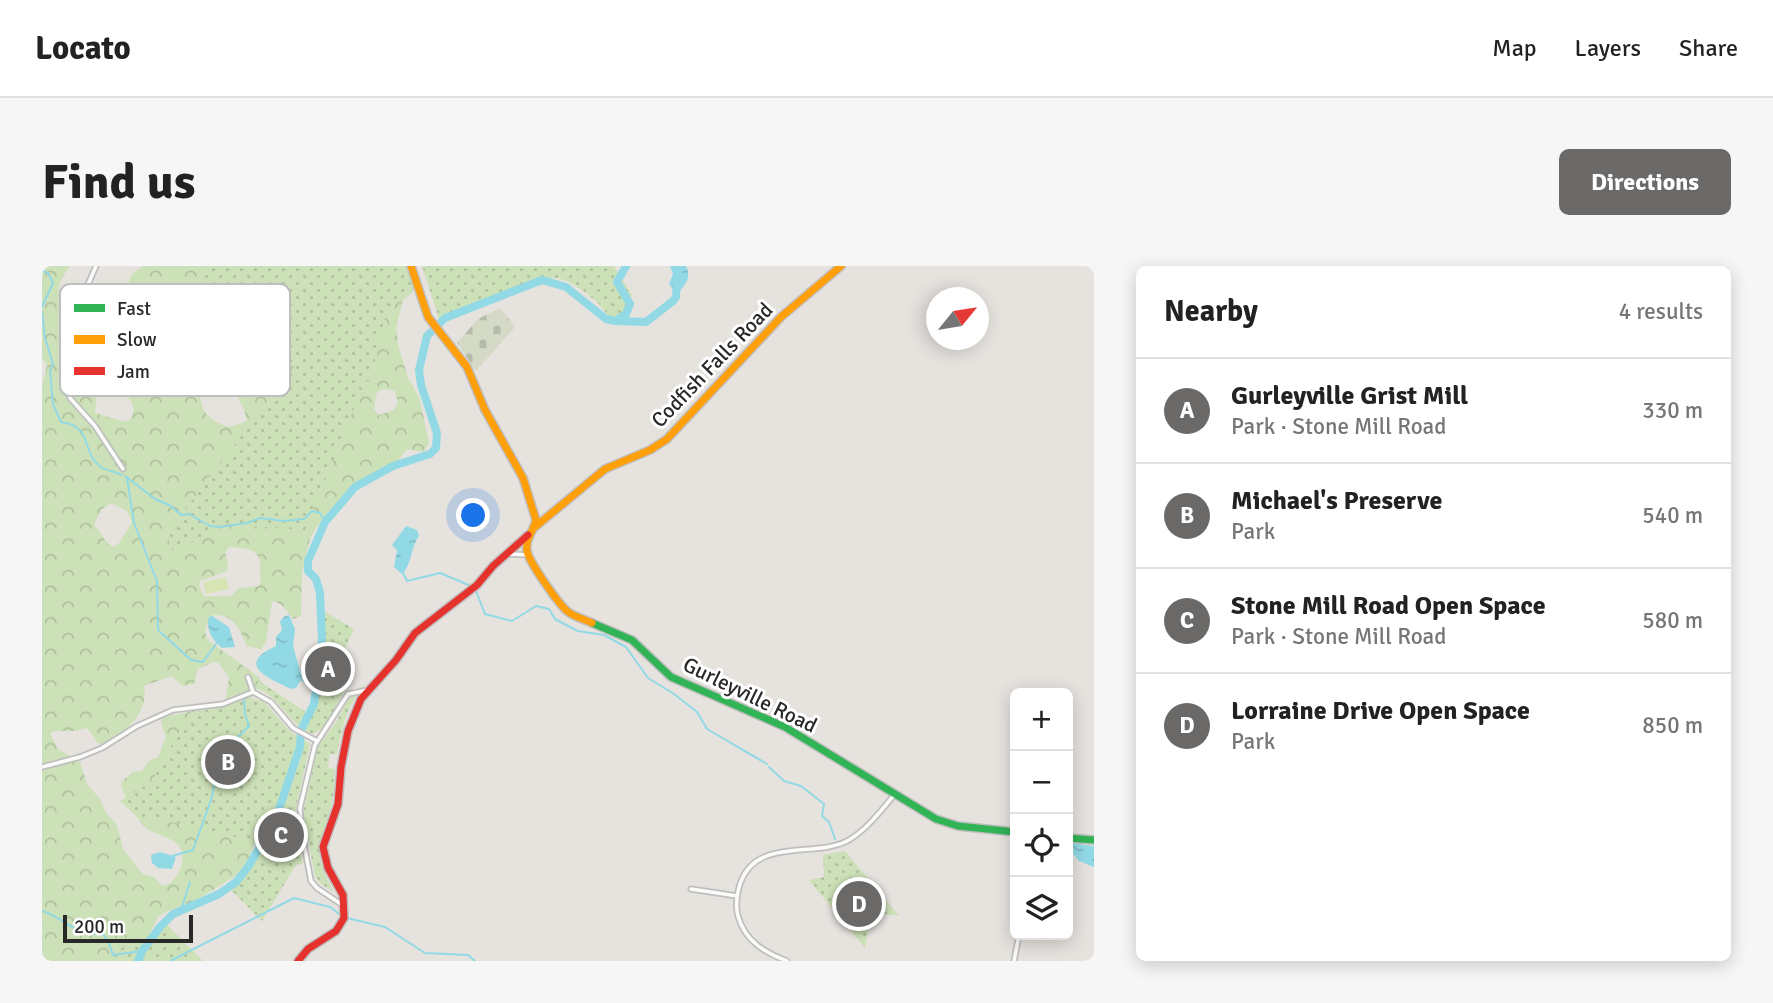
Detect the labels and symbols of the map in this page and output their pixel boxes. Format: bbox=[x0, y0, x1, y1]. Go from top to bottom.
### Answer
legend bbox=[60, 284, 290, 396]
north arrow bbox=[926, 287, 989, 350]
text: Fast bbox=[117, 297, 151, 321]
street label: Codfish Falls Road bbox=[646, 297, 778, 433]
text: Slow bbox=[117, 328, 157, 352]
text: Jam bbox=[117, 360, 150, 384]
your location bbox=[456, 498, 490, 532]
pin: A bbox=[305, 643, 351, 695]
street label: Gurleyville Road bbox=[679, 651, 821, 739]
pin: B bbox=[205, 736, 251, 788]
pin: C bbox=[258, 809, 304, 861]
pin: D bbox=[836, 878, 882, 930]
scale bar bbox=[63, 912, 192, 944]

